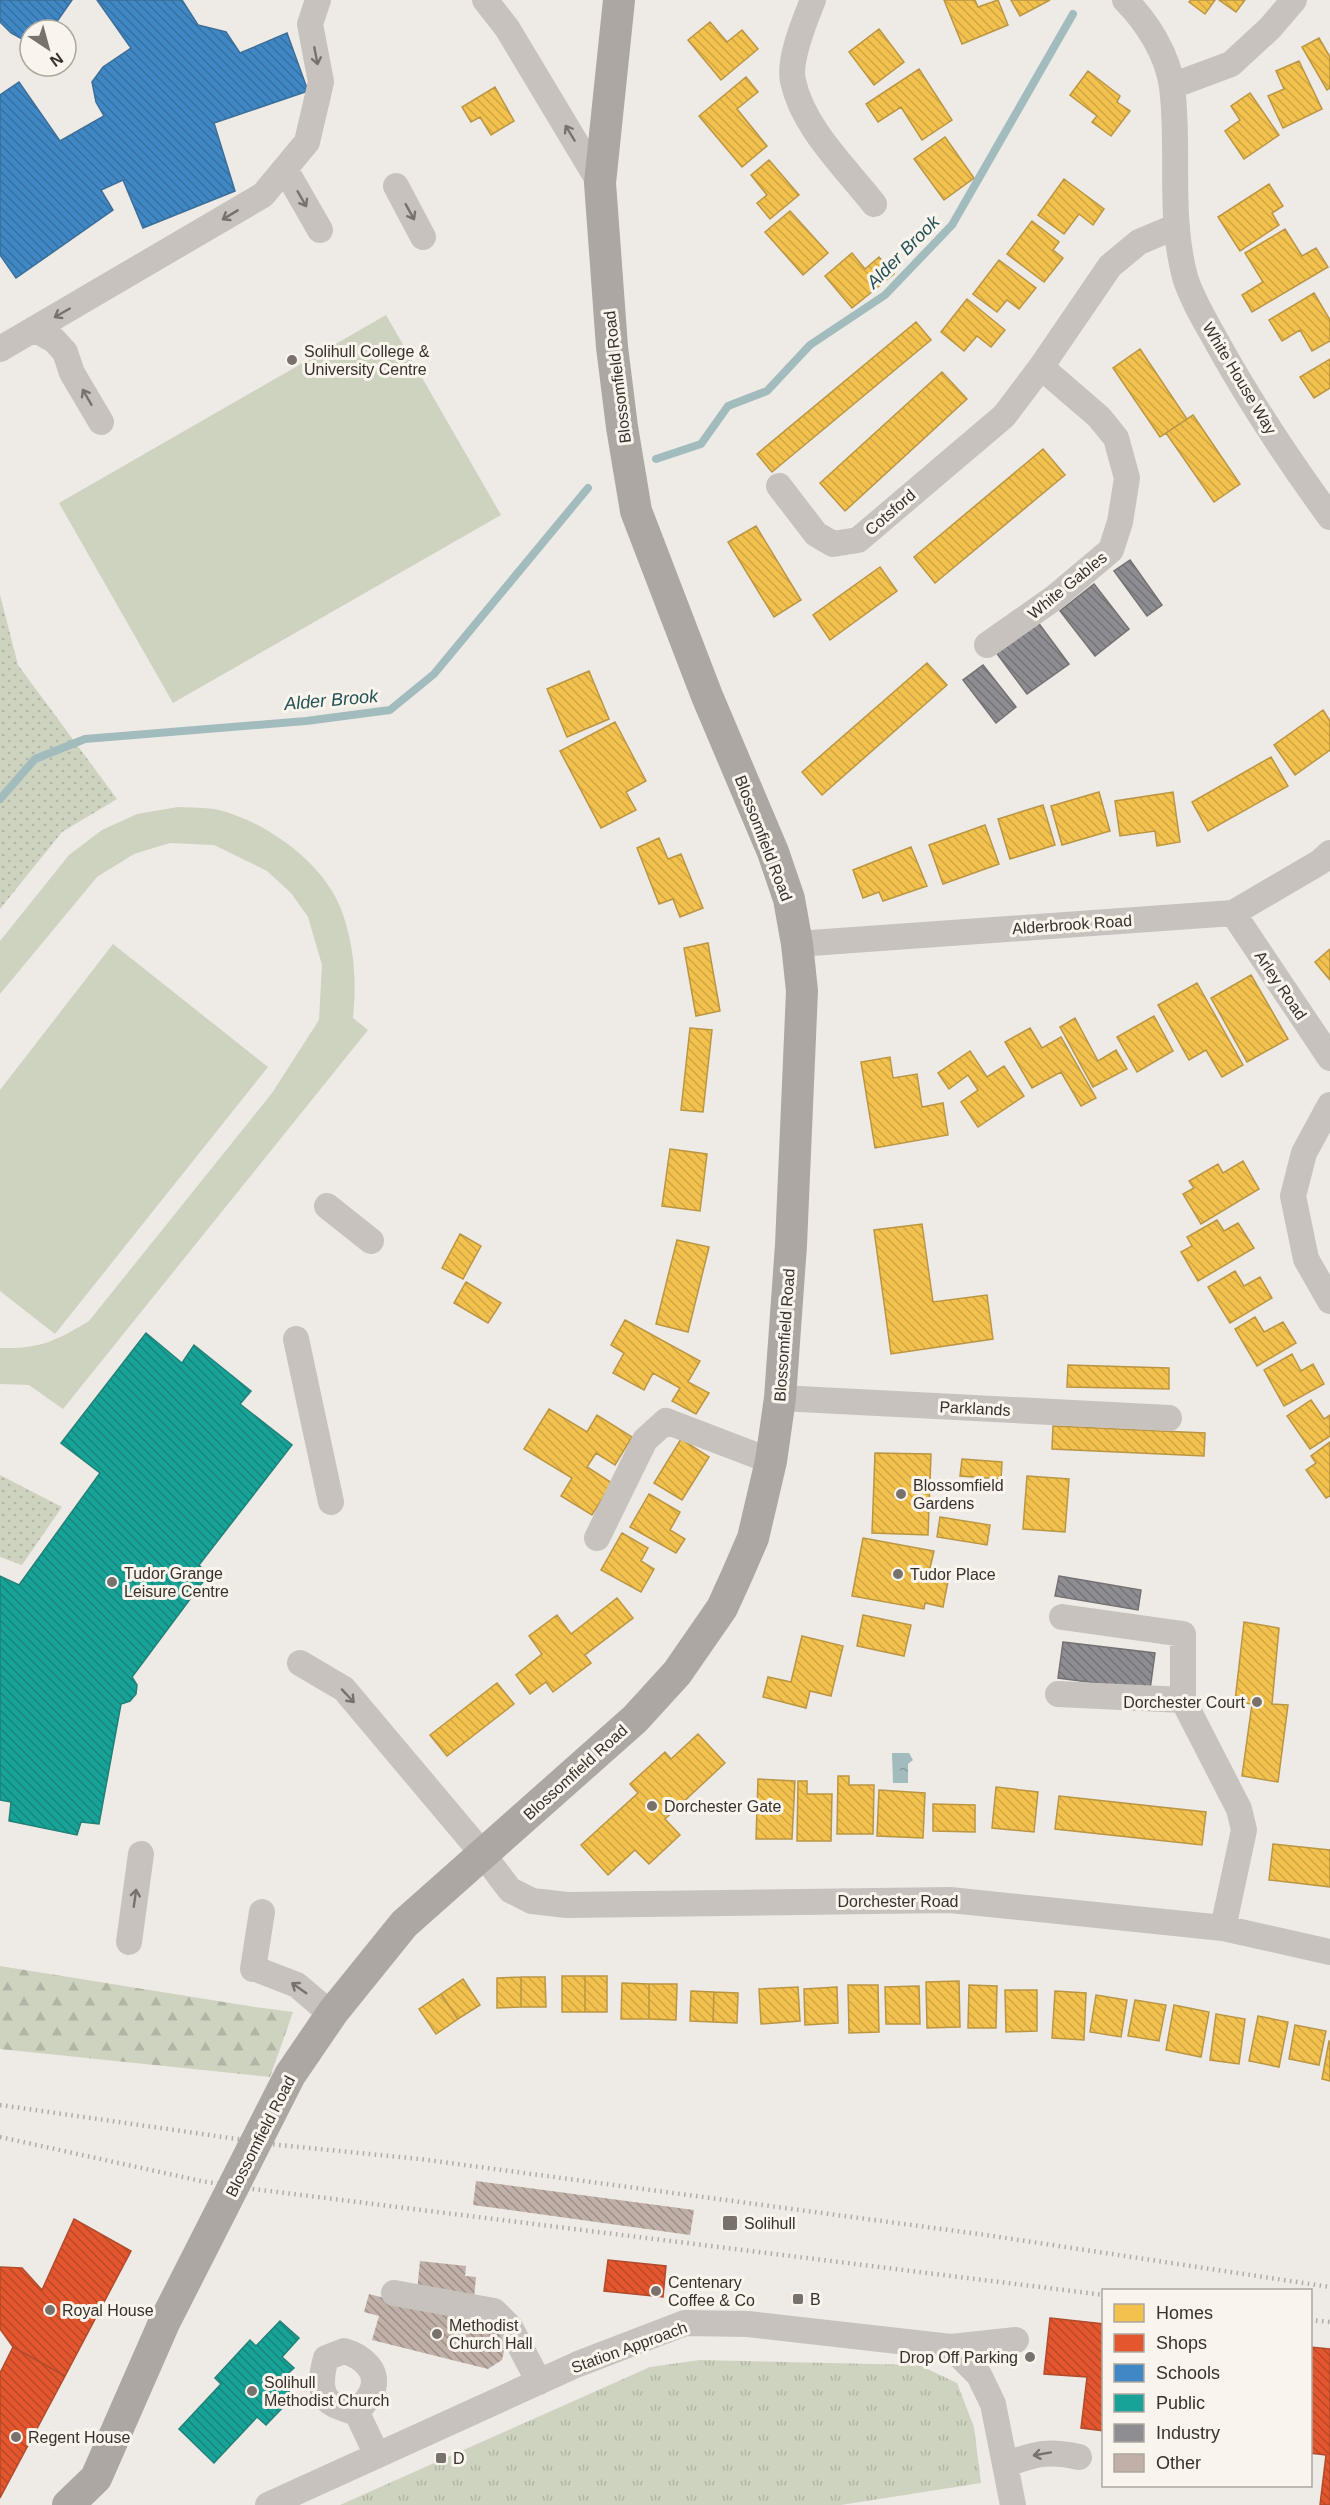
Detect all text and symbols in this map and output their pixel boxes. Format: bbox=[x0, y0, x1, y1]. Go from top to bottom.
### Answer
north arrow bbox=[18, 18, 78, 78]
one-way arrow bbox=[311, 46, 322, 66]
text: N bbox=[47, 49, 66, 70]
one-way arrow bbox=[563, 125, 575, 142]
one-way arrow bbox=[297, 190, 309, 207]
one-way arrow bbox=[405, 202, 416, 220]
one-way arrow bbox=[222, 209, 239, 221]
water label: Alder Brook bbox=[862, 211, 944, 293]
one-way arrow bbox=[54, 307, 71, 319]
street label: Blossomfield Road bbox=[601, 310, 634, 444]
street label: White House Way bbox=[1199, 319, 1280, 437]
place label: Solihull College & University Centre bbox=[304, 343, 430, 378]
marker: Solihull College & University Centre bbox=[285, 353, 299, 367]
one-way arrow bbox=[81, 389, 93, 406]
street label: Cotsford bbox=[862, 486, 919, 539]
street label: White Gables bbox=[1025, 549, 1110, 622]
water label: Alder Brook bbox=[282, 686, 380, 714]
street label: Blossomfield Road bbox=[732, 773, 795, 903]
street label: Alderbrook Road bbox=[1012, 912, 1133, 937]
street label: Arley Road bbox=[1251, 948, 1310, 1023]
street label: Blossomfield Road bbox=[771, 1268, 798, 1402]
street label: Parklands bbox=[939, 1398, 1011, 1419]
place label: Blossomfield Gardens bbox=[913, 1477, 1004, 1512]
marker: Blossomfield Gardens bbox=[894, 1487, 908, 1501]
place label: Tudor Grange Leisure Centre bbox=[124, 1565, 229, 1600]
place label: Tudor Place bbox=[910, 1566, 996, 1583]
marker: Tudor Place bbox=[891, 1567, 905, 1581]
marker: Tudor Grange Leisure Centre bbox=[105, 1575, 119, 1589]
one-way arrow bbox=[341, 1688, 355, 1703]
place label: Dorchester Court bbox=[1123, 1694, 1246, 1711]
marker: Dorchester Court bbox=[1250, 1695, 1264, 1709]
street label: Blossomfield Road bbox=[520, 1721, 631, 1823]
place label: Dorchester Gate bbox=[664, 1798, 781, 1815]
marker: Dorchester Gate bbox=[645, 1799, 659, 1813]
one-way arrow bbox=[130, 1889, 141, 1909]
street label: Dorchester Road bbox=[838, 1893, 958, 1910]
one-way arrow bbox=[291, 1982, 308, 1994]
street label: Blossomfield Road bbox=[223, 2073, 298, 2200]
marker: Solihull bbox=[721, 2214, 739, 2232]
place label: Solihull bbox=[744, 2215, 796, 2232]
place label: Centenary Coffee & Co bbox=[668, 2274, 755, 2309]
marker: Centenary Coffee & Co bbox=[649, 2284, 663, 2298]
legend bbox=[1102, 2289, 1312, 2487]
place label: B bbox=[810, 2291, 821, 2308]
marker: B bbox=[791, 2292, 805, 2306]
place label: Royal House bbox=[62, 2302, 154, 2319]
marker: Royal House bbox=[43, 2303, 57, 2317]
text: Homes bbox=[1156, 2303, 1213, 2323]
place label: Methodist Church Hall bbox=[449, 2317, 533, 2352]
street label: Station Approach bbox=[569, 2319, 689, 2376]
marker: Methodist Church Hall bbox=[430, 2327, 444, 2341]
text: Shops bbox=[1156, 2333, 1207, 2353]
place label: Drop Off Parking bbox=[899, 2349, 1018, 2366]
marker: Drop Off Parking bbox=[1023, 2350, 1037, 2364]
text: Schools bbox=[1156, 2363, 1220, 2383]
place label: Solihull Methodist Church bbox=[264, 2374, 389, 2409]
marker: Solihull Methodist Church bbox=[245, 2384, 259, 2398]
text: Public bbox=[1156, 2393, 1205, 2413]
text: Industry bbox=[1156, 2423, 1220, 2443]
place label: Regent House bbox=[28, 2429, 130, 2446]
marker: Regent House bbox=[9, 2430, 23, 2444]
one-way arrow bbox=[1033, 2448, 1052, 2459]
place label: D bbox=[453, 2450, 465, 2467]
marker: D bbox=[434, 2451, 448, 2465]
text: Other bbox=[1156, 2453, 1201, 2473]

